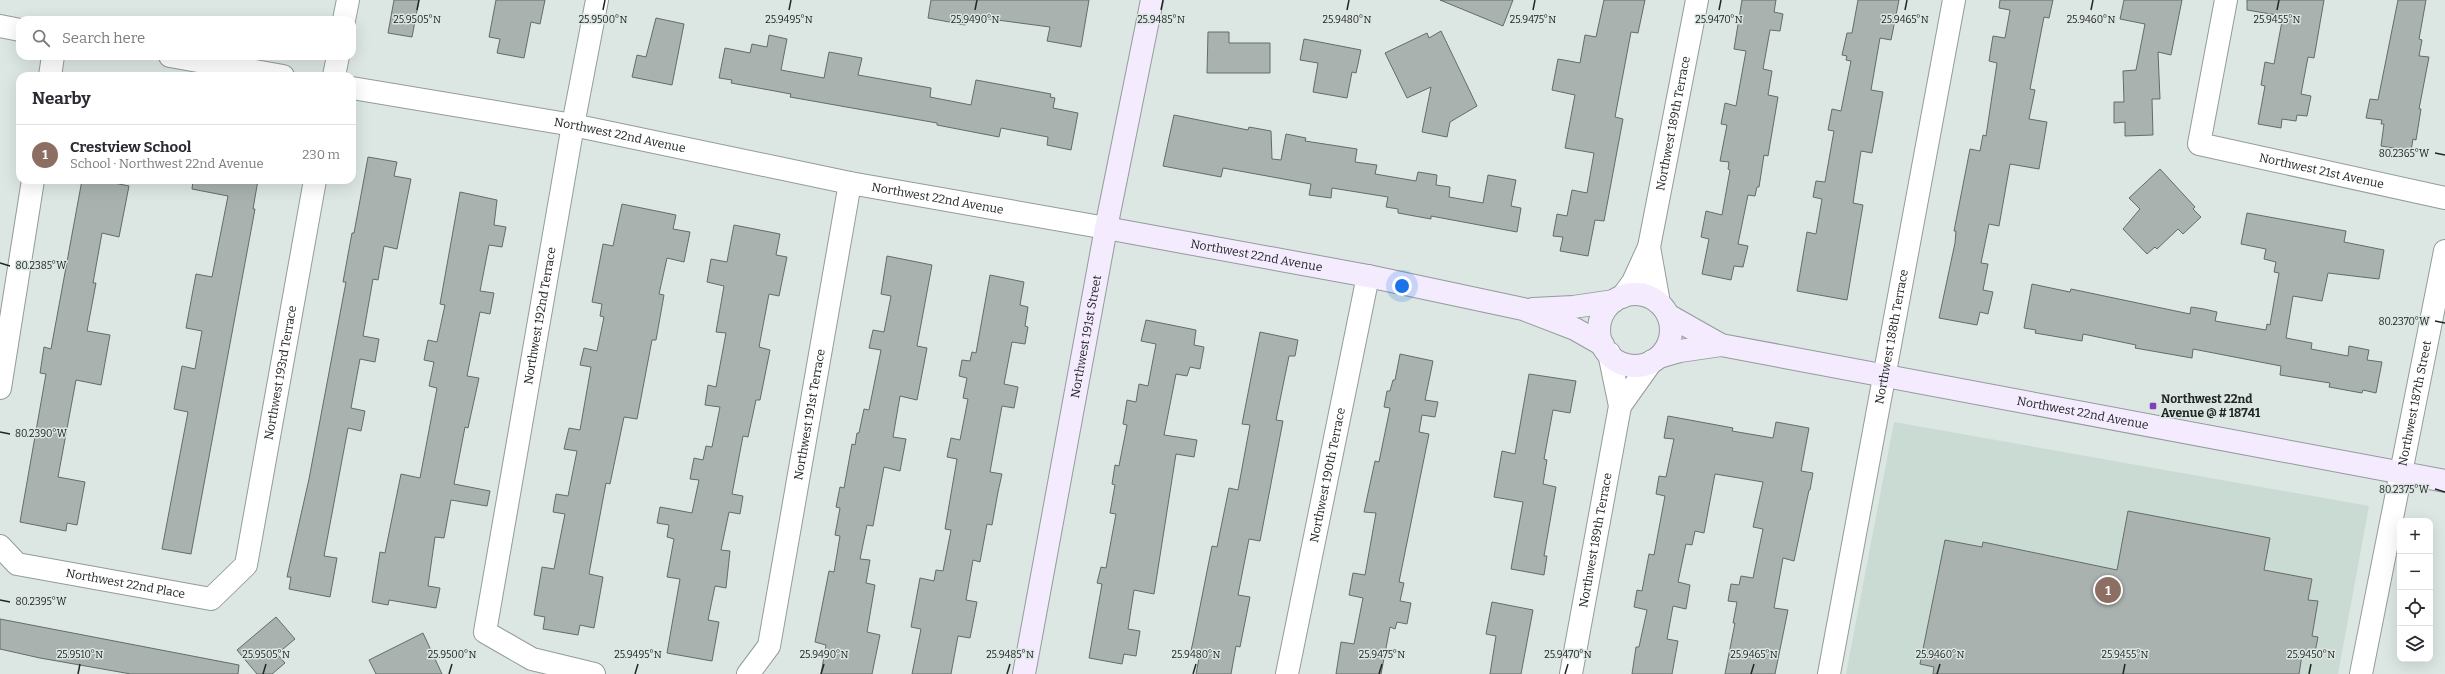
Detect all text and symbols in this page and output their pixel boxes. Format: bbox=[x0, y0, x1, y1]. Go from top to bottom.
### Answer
text: 25.9505°N bbox=[393, 14, 441, 26]
text: 25.9500°N bbox=[579, 14, 627, 26]
text: 25.9495°N bbox=[765, 14, 813, 26]
text: 25.9490°N bbox=[951, 14, 999, 26]
text: 25.9485°N bbox=[1137, 14, 1185, 26]
text: 25.9480°N bbox=[1323, 14, 1371, 26]
text: 25.9475°N bbox=[1510, 14, 1556, 26]
text: 25.9470°N bbox=[1695, 14, 1743, 26]
text: 25.9465°N bbox=[1881, 14, 1929, 26]
text: 25.9460°N bbox=[2067, 14, 2115, 26]
text: 25.9455°N bbox=[2253, 14, 2301, 26]
search box bbox=[16, 16, 356, 60]
icon: search bbox=[30, 27, 52, 49]
text: Search here bbox=[62, 29, 145, 47]
street label: Northwest 189th Terrace bbox=[1653, 55, 1693, 192]
text: Nearby bbox=[32, 88, 91, 109]
street label: Northwest 22nd Avenue bbox=[553, 115, 687, 155]
text: Crestview School bbox=[70, 138, 192, 156]
text: 1 bbox=[42, 147, 48, 162]
text: 230 m bbox=[302, 147, 340, 162]
text: 80.2365°W bbox=[2379, 148, 2430, 160]
street label: Northwest 21st Avenue bbox=[2258, 150, 2385, 191]
text: School · Northwest 22nd Avenue bbox=[70, 156, 264, 171]
street label: Northwest 22nd Avenue bbox=[870, 180, 1005, 217]
street label: Northwest 22nd Avenue bbox=[1189, 237, 1324, 275]
street label: Northwest 192nd Terrace bbox=[521, 246, 559, 385]
text: 80.2385°W bbox=[16, 260, 67, 272]
street label: Northwest 188th Terrace bbox=[1872, 268, 1911, 405]
street label: Northwest 191st Street bbox=[1068, 273, 1104, 399]
your location bbox=[1392, 276, 1412, 296]
street label: Northwest 193rd Terrace bbox=[262, 304, 299, 441]
text: 80.2370°W bbox=[2379, 316, 2430, 328]
street label: Northwest 187th Street bbox=[2395, 339, 2434, 467]
street label: Northwest 191st Terrace bbox=[791, 348, 828, 481]
place label: Northwest 22nd Avenue @ # 18741 bbox=[2161, 392, 2261, 420]
street label: Northwest 22nd Avenue bbox=[2016, 394, 2150, 432]
marker: Northwest 22nd Avenue @ # 18741 bbox=[2148, 401, 2158, 411]
street label: Northwest 190th Terrace bbox=[1307, 406, 1348, 544]
text: 80.2390°W bbox=[15, 428, 68, 440]
street label: Northwest 189th Terrace bbox=[1576, 472, 1615, 609]
text: 80.2375°W bbox=[2379, 484, 2430, 496]
map controls bbox=[2397, 518, 2433, 662]
button: + bbox=[2397, 518, 2433, 554]
button: − bbox=[2397, 554, 2433, 590]
street label: Northwest 22nd Place bbox=[65, 566, 186, 601]
pin: 1 bbox=[2095, 575, 2121, 605]
button: locate bbox=[2397, 590, 2433, 626]
text: 80.2395°W bbox=[16, 596, 67, 608]
button: layers bbox=[2397, 626, 2433, 662]
text: 25.9510°N bbox=[57, 649, 103, 661]
text: 25.9505°N bbox=[242, 649, 290, 661]
text: 25.9500°N bbox=[428, 649, 476, 661]
text: 25.9495°N bbox=[614, 649, 662, 661]
text: 25.9490°N bbox=[800, 649, 848, 661]
text: 25.9485°N bbox=[986, 649, 1034, 661]
text: 25.9480°N bbox=[1172, 649, 1220, 661]
text: 25.9475°N bbox=[1359, 649, 1405, 661]
text: 25.9470°N bbox=[1544, 649, 1592, 661]
text: 25.9465°N bbox=[1730, 649, 1778, 661]
text: 25.9460°N bbox=[1916, 649, 1964, 661]
text: 25.9455°N bbox=[2101, 649, 2149, 661]
text: 25.9450°N bbox=[2287, 649, 2335, 661]

